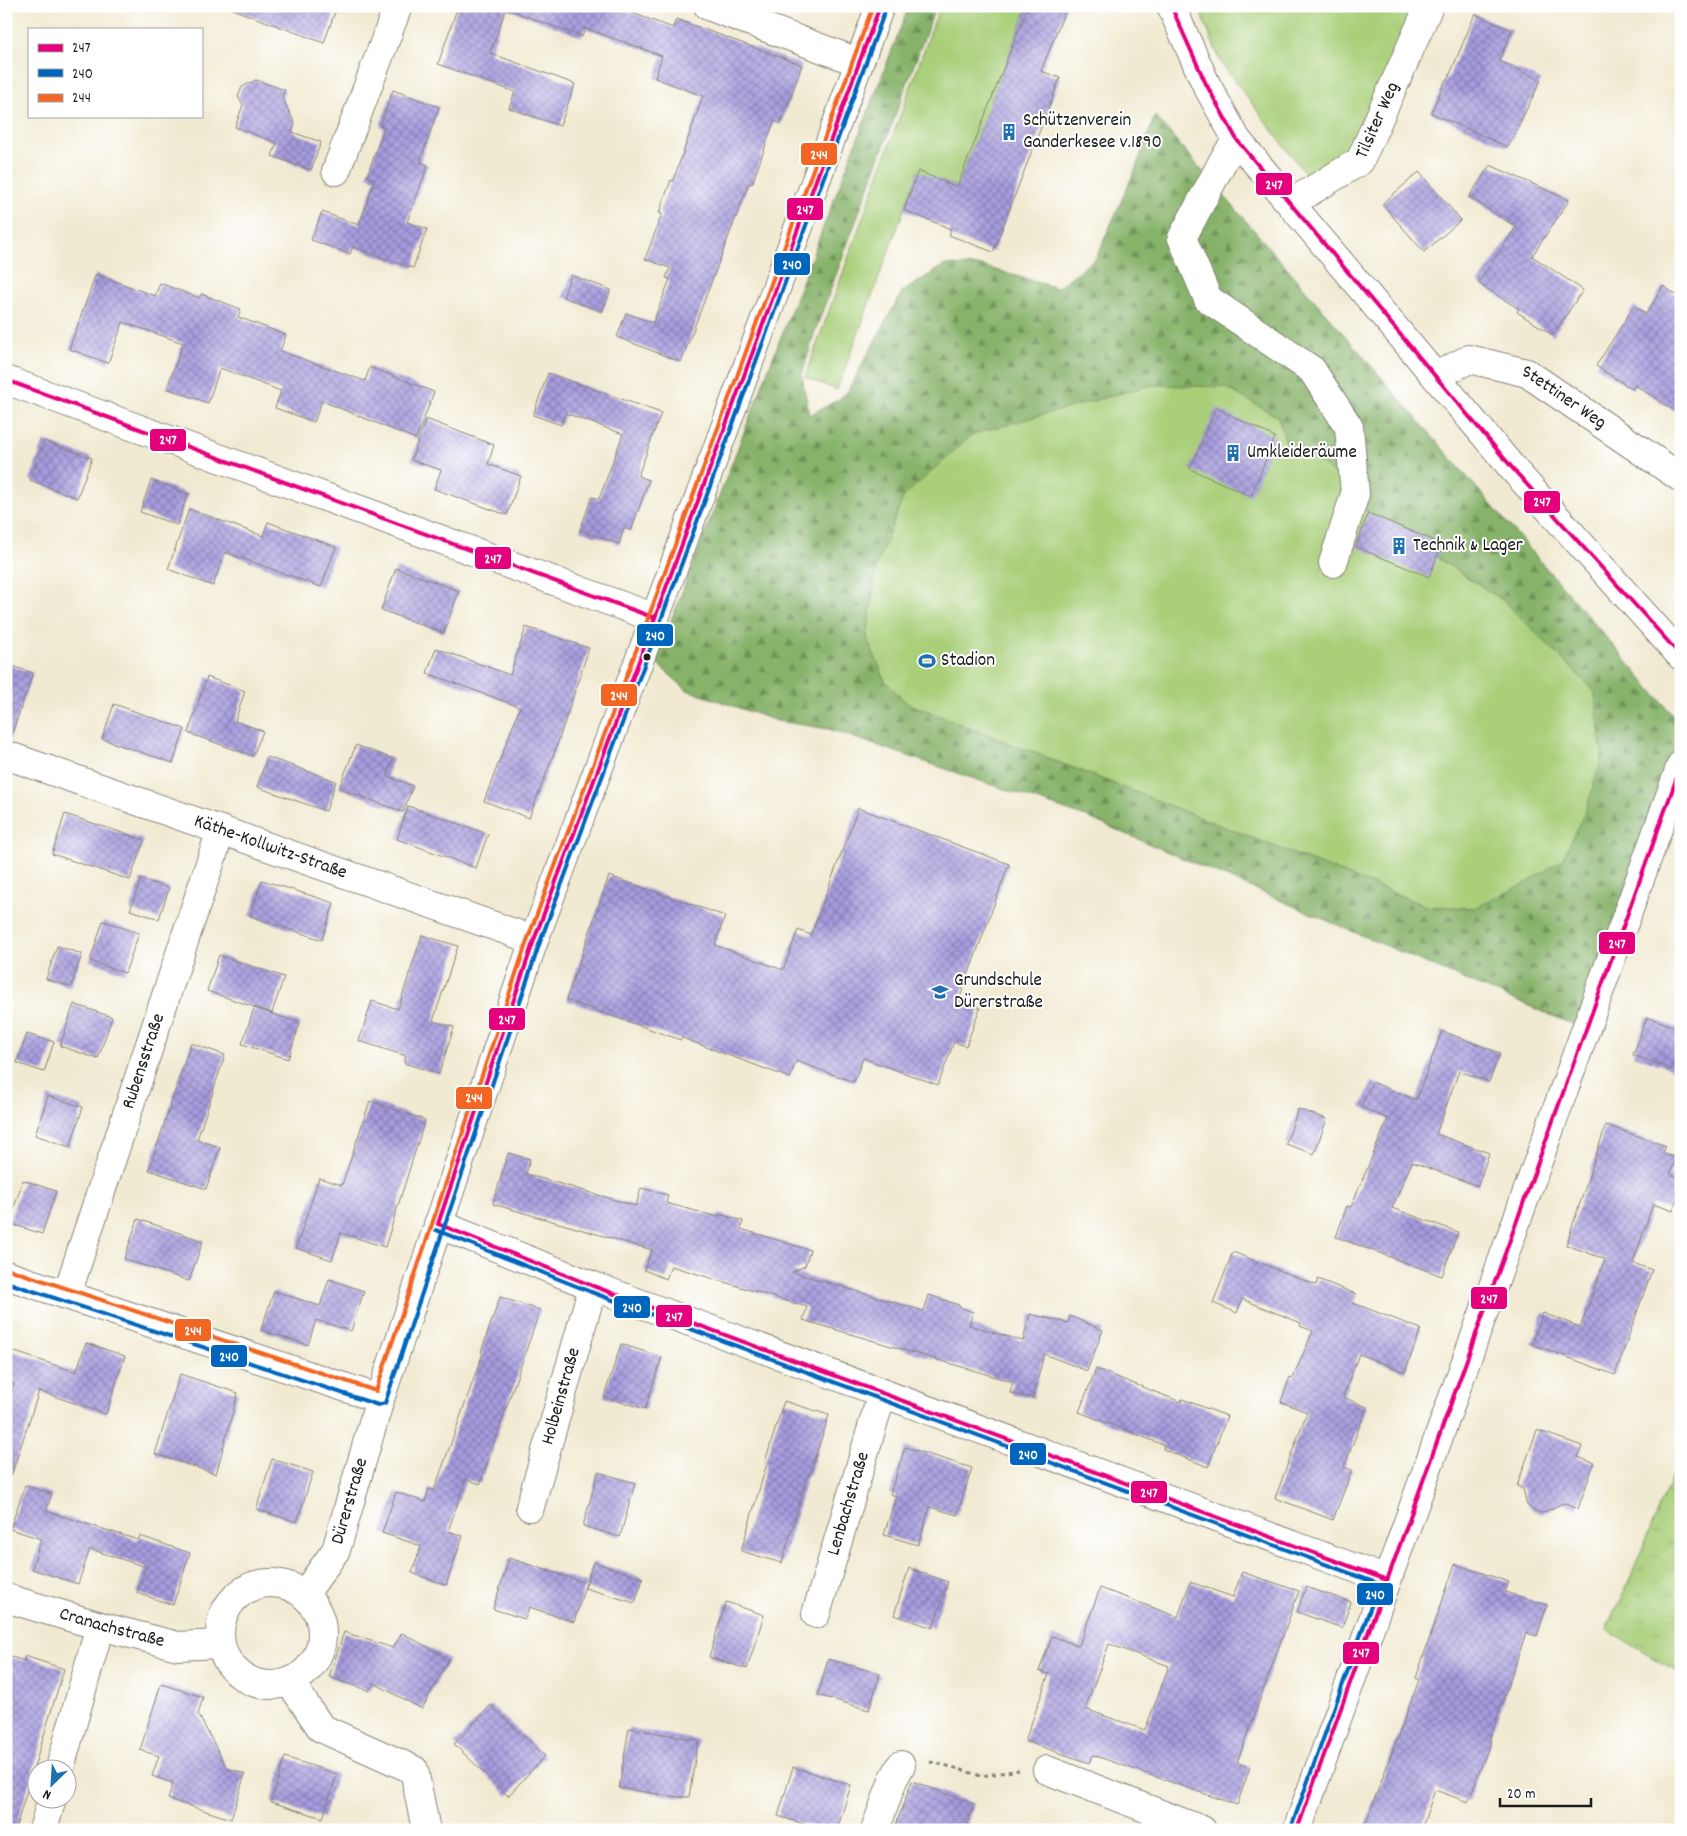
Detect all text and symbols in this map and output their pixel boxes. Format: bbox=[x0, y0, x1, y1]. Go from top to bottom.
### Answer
legend bbox=[28, 28, 202, 118]
text: 247 bbox=[72, 38, 91, 60]
text: 240 bbox=[72, 64, 93, 86]
street label: Tilsiter Weg bbox=[1349, 78, 1407, 163]
text: 244 bbox=[72, 88, 91, 110]
place label: Schützenverein Ganderkesee v.1890 bbox=[1023, 108, 1162, 157]
building icon: Schützenverein Ganderkesee v.1890 bbox=[999, 122, 1019, 142]
line badge: 244 bbox=[800, 142, 838, 166]
text: 244 bbox=[810, 146, 828, 166]
line badge: 247 bbox=[1255, 172, 1293, 196]
text: 247 bbox=[1265, 176, 1283, 196]
line badge: 247 bbox=[786, 197, 824, 221]
text: 247 bbox=[796, 201, 814, 221]
line badge: 240 bbox=[773, 252, 811, 276]
text: 240 bbox=[782, 256, 802, 276]
street label: Stettiner Weg bbox=[1519, 359, 1611, 437]
line badge: 247 bbox=[149, 428, 187, 452]
text: 247 bbox=[159, 431, 177, 451]
place label: Umkleideräume bbox=[1247, 440, 1357, 467]
building icon: Umkleideräume bbox=[1223, 443, 1243, 463]
line badge: 247 bbox=[1523, 490, 1561, 514]
text: 247 bbox=[1533, 493, 1551, 513]
place label: Technik & Lager bbox=[1413, 533, 1523, 560]
building icon: Technik & Lager bbox=[1389, 536, 1409, 556]
line badge: 247 bbox=[474, 546, 512, 570]
text: 247 bbox=[484, 550, 502, 570]
line badge: 240 bbox=[636, 623, 674, 647]
text: 240 bbox=[645, 627, 665, 647]
place label: Stadion bbox=[941, 648, 995, 675]
sports icon: Stadion bbox=[917, 651, 937, 671]
unlabelled marker bbox=[642, 652, 652, 662]
line badge: 244 bbox=[600, 683, 638, 707]
text: 244 bbox=[610, 687, 628, 707]
street label: Käthe-Kollwitz-Straße bbox=[190, 808, 350, 887]
line badge: 247 bbox=[1598, 931, 1636, 955]
text: 247 bbox=[1608, 935, 1626, 955]
place label: Grundschule Dürerstraße bbox=[954, 968, 1043, 1017]
school or university icon: Grundschule Dürerstraße bbox=[930, 982, 950, 1002]
line badge: 247 bbox=[488, 1007, 526, 1031]
street label: Rubensstraße bbox=[116, 1010, 173, 1113]
text: 247 bbox=[498, 1011, 516, 1031]
line badge: 244 bbox=[455, 1086, 493, 1110]
text: 244 bbox=[465, 1089, 483, 1109]
line badge: 247 bbox=[1470, 1286, 1508, 1310]
text: 247 bbox=[1480, 1290, 1498, 1310]
line badge: 240 bbox=[613, 1295, 651, 1319]
text: 240 bbox=[622, 1299, 642, 1319]
line badge: 247 bbox=[655, 1304, 693, 1328]
text: 247 bbox=[665, 1308, 683, 1328]
line badge: 244 bbox=[174, 1318, 212, 1342]
text: 244 bbox=[184, 1322, 202, 1342]
line badge: 240 bbox=[210, 1344, 248, 1368]
street label: Holbeinstraße bbox=[535, 1345, 588, 1448]
text: 240 bbox=[219, 1348, 239, 1368]
line badge: 240 bbox=[1009, 1442, 1047, 1466]
text: 240 bbox=[1018, 1446, 1038, 1466]
street label: Lenbachstraße bbox=[821, 1449, 877, 1559]
street label: Dürerstraße bbox=[325, 1455, 376, 1548]
line badge: 247 bbox=[1130, 1480, 1168, 1504]
text: 247 bbox=[1140, 1484, 1158, 1504]
line badge: 240 bbox=[1356, 1582, 1394, 1606]
text: 240 bbox=[1365, 1586, 1385, 1606]
street label: Cranachstraße bbox=[56, 1601, 167, 1655]
line badge: 247 bbox=[1342, 1641, 1380, 1665]
text: 247 bbox=[1352, 1644, 1370, 1664]
north arrow bbox=[28, 1758, 78, 1808]
scale bar bbox=[1500, 1776, 1591, 1808]
text: N bbox=[40, 1783, 55, 1804]
text: 20 m bbox=[1507, 1784, 1535, 1806]

